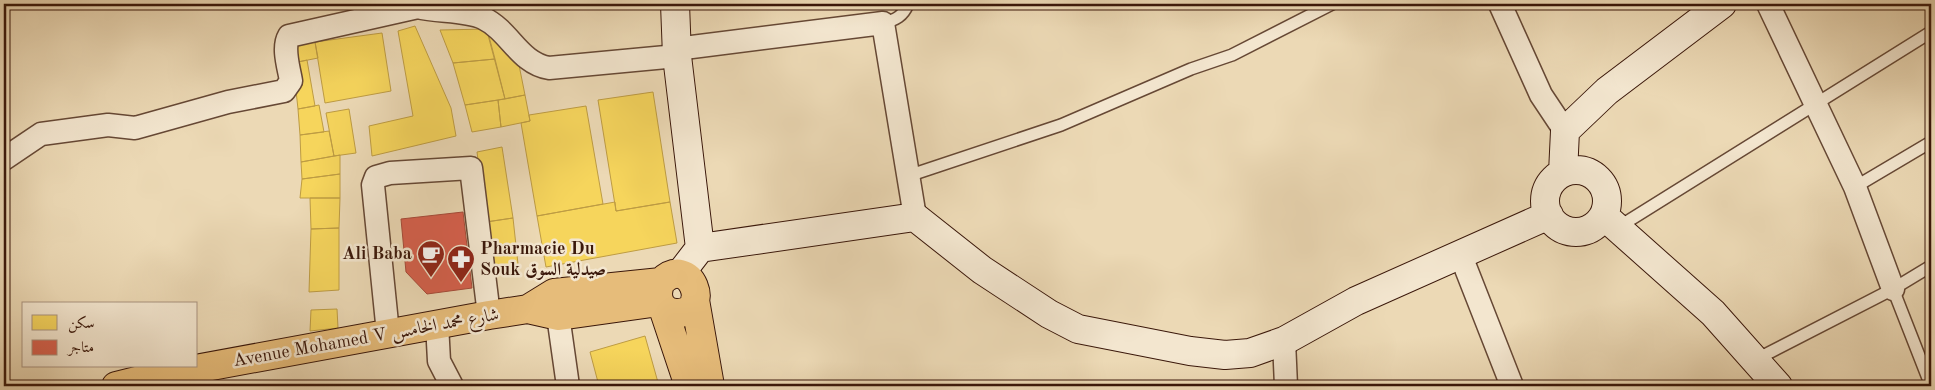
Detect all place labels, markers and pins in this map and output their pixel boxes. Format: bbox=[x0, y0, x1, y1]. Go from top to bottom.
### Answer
cafe icon: Ali Baba bbox=[416, 239, 446, 278]
place label: Pharmacie Du Souk صيدلية السوق bbox=[480, 240, 606, 280]
pharmacy icon: Pharmacie Du Souk صيدلية السوق bbox=[446, 244, 476, 283]
place label: Ali Baba bbox=[342, 245, 412, 263]

